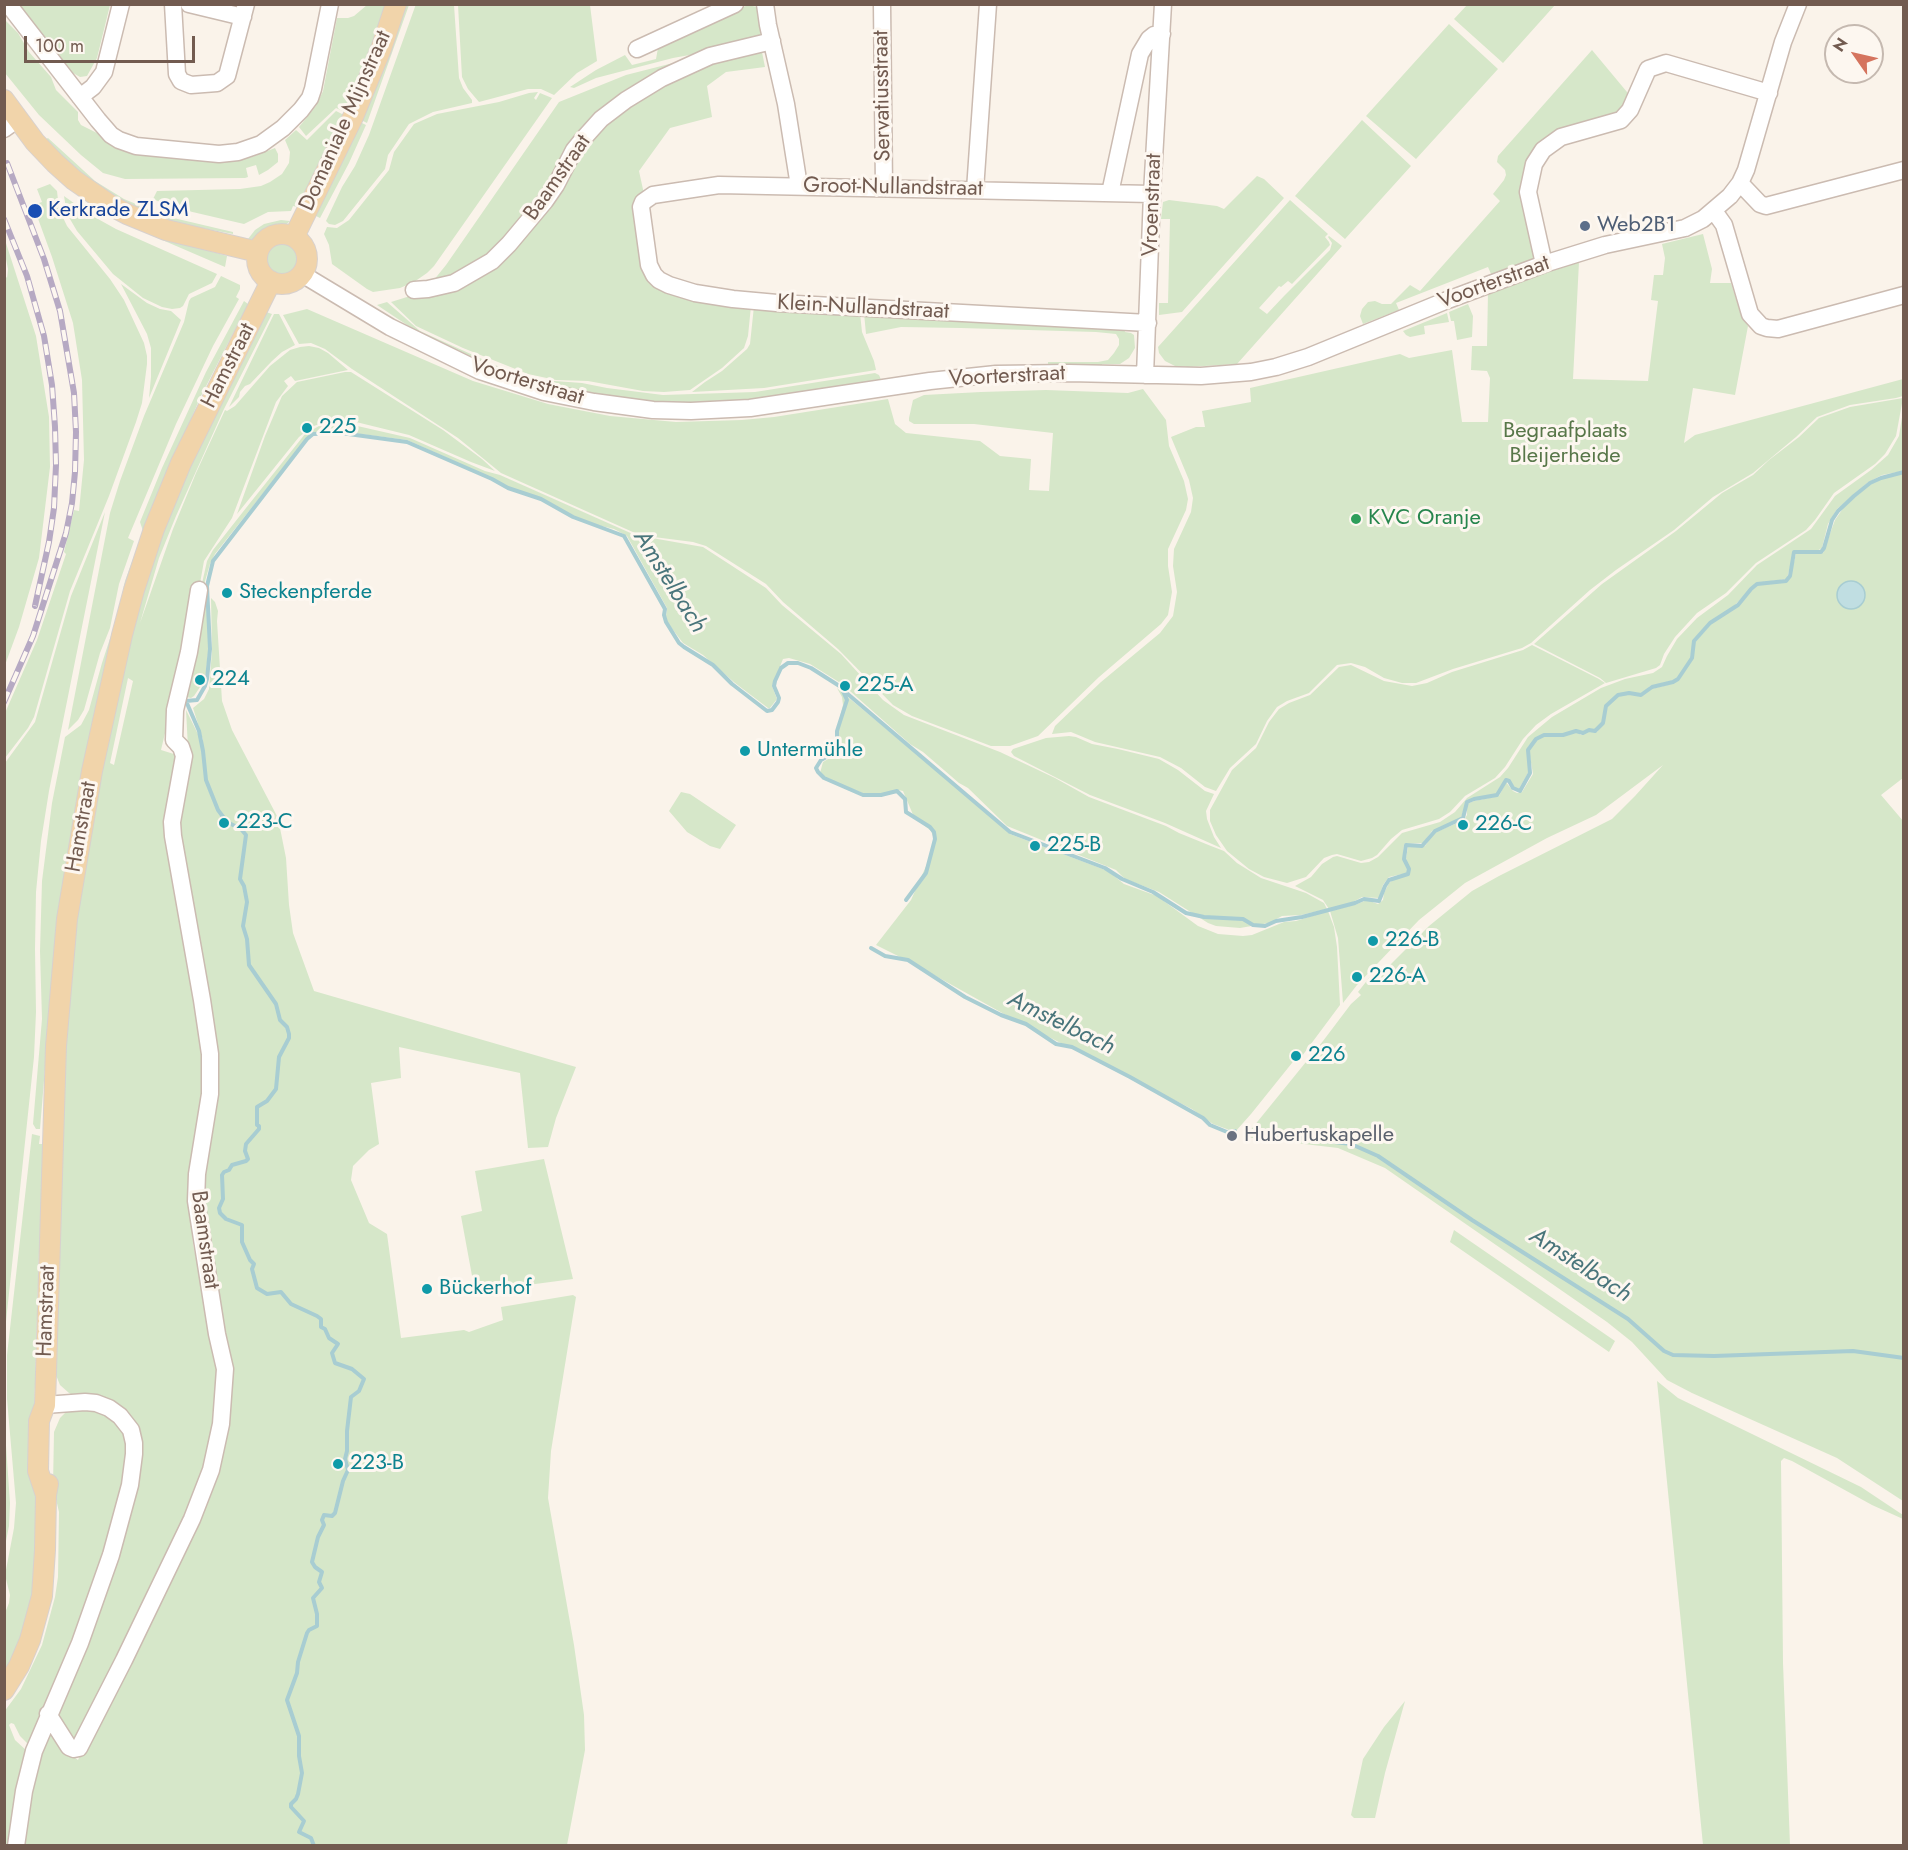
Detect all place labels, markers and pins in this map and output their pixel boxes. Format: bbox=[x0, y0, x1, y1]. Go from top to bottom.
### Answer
place label: Kerkrade ZLSM bbox=[48, 198, 189, 224]
marker: Kerkrade ZLSM bbox=[26, 202, 44, 220]
place label: Web2B1 bbox=[1597, 213, 1676, 239]
marker: Web2B1 bbox=[1578, 219, 1592, 233]
place label: 225 bbox=[319, 415, 356, 441]
marker: 225 bbox=[300, 421, 314, 435]
place label: KVC Oranje bbox=[1368, 506, 1481, 532]
marker: KVC Oranje bbox=[1349, 512, 1363, 526]
place label: Steckenpferde bbox=[239, 580, 372, 606]
marker: Steckenpferde bbox=[220, 586, 234, 600]
place label: 224 bbox=[212, 667, 250, 693]
marker: 224 bbox=[193, 673, 207, 687]
place label: 225-A bbox=[857, 673, 914, 699]
marker: 225-A bbox=[838, 679, 852, 693]
place label: Untermühle bbox=[757, 738, 863, 764]
marker: Untermühle bbox=[738, 744, 752, 758]
place label: 223-C bbox=[236, 810, 293, 836]
place label: 226-C bbox=[1475, 812, 1532, 838]
marker: 223-C bbox=[217, 816, 231, 830]
marker: 226-C bbox=[1456, 818, 1470, 832]
place label: 225-B bbox=[1047, 833, 1101, 859]
marker: 225-B bbox=[1028, 839, 1042, 853]
place label: 226-B bbox=[1385, 928, 1440, 954]
marker: 226-B bbox=[1366, 934, 1380, 948]
place label: 226-A bbox=[1369, 964, 1426, 990]
marker: 226-A bbox=[1350, 970, 1364, 984]
place label: 226 bbox=[1308, 1043, 1346, 1069]
marker: 226 bbox=[1289, 1049, 1303, 1063]
place label: Hubertuskapelle bbox=[1244, 1123, 1394, 1149]
marker: Hubertuskapelle bbox=[1225, 1129, 1239, 1143]
place label: Bückerhof bbox=[439, 1276, 531, 1302]
marker: Bückerhof bbox=[420, 1282, 434, 1296]
place label: 223-B bbox=[350, 1451, 404, 1477]
marker: 223-B bbox=[331, 1457, 345, 1471]

